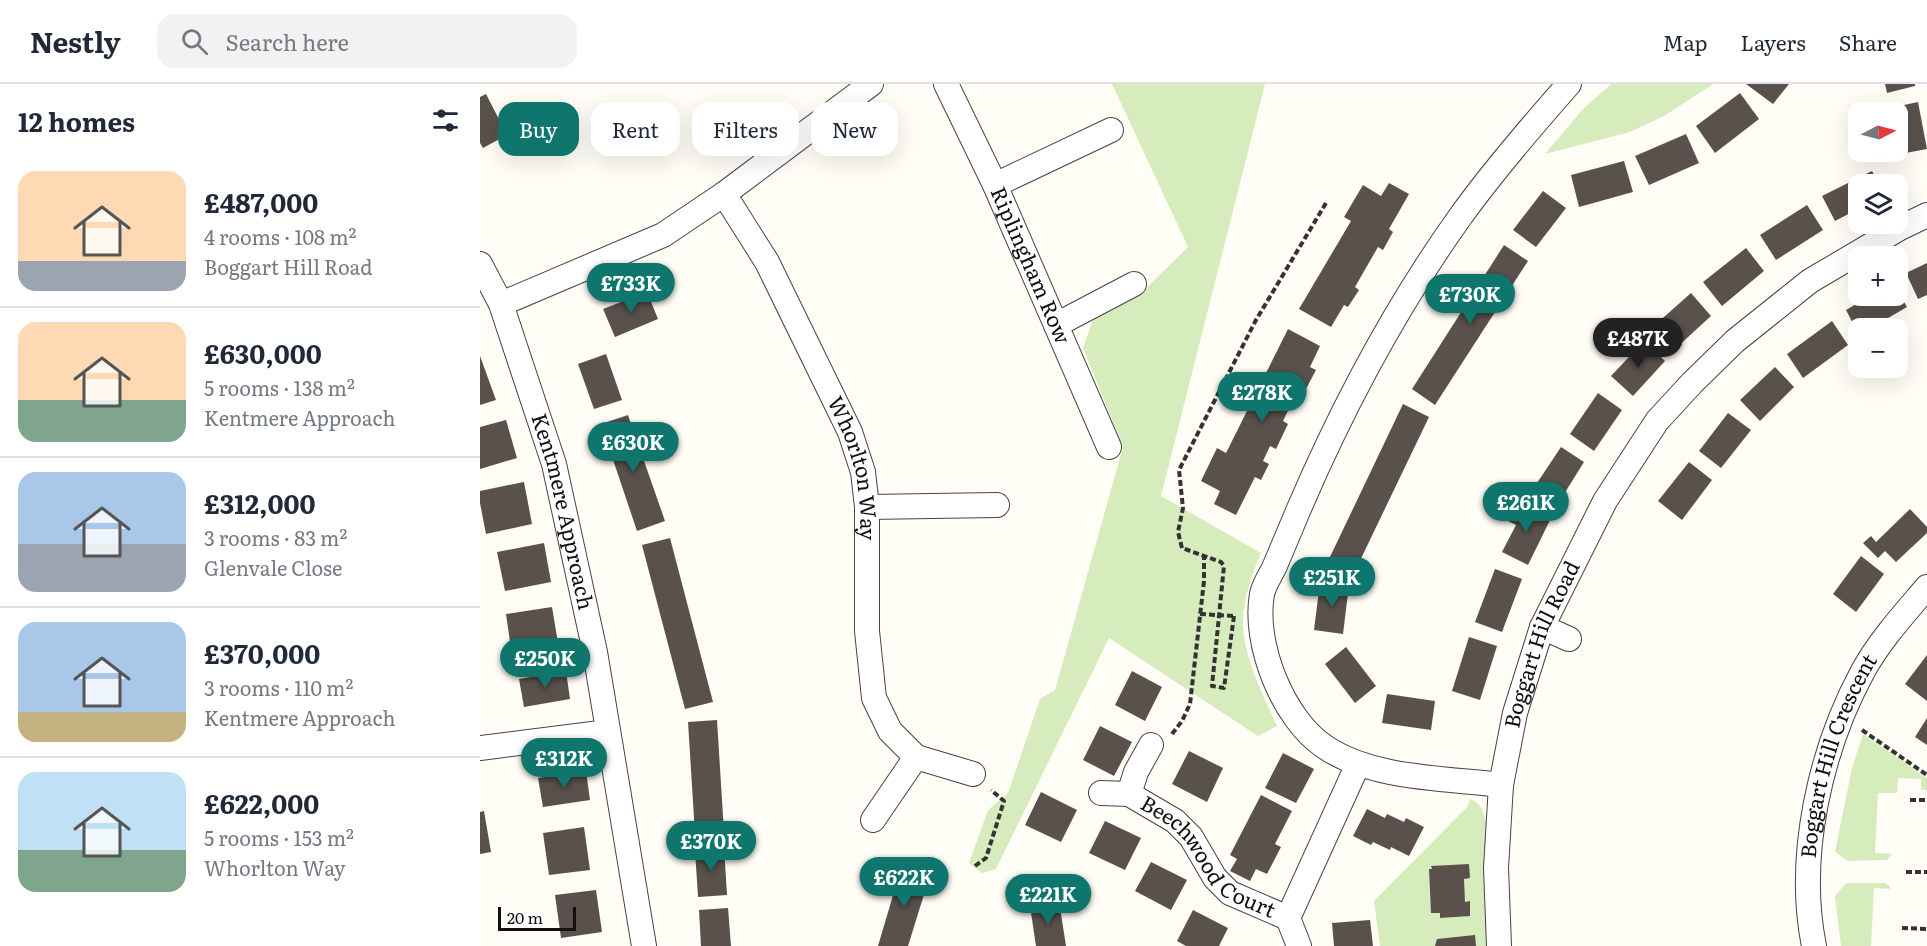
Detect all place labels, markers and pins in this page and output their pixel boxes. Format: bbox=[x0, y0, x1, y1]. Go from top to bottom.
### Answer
pin: £733K bbox=[589, 263, 673, 314]
pin: £730K bbox=[1428, 274, 1512, 325]
pin: £487K bbox=[1596, 318, 1680, 369]
pin: £278K bbox=[1220, 372, 1304, 423]
pin: £630K bbox=[591, 422, 675, 473]
pin: £261K bbox=[1484, 482, 1568, 533]
pin: £251K bbox=[1290, 557, 1374, 608]
pin: £250K bbox=[503, 638, 587, 689]
pin: £312K bbox=[522, 738, 606, 789]
pin: £370K bbox=[669, 821, 753, 872]
pin: £622K bbox=[862, 857, 946, 908]
pin: £221K bbox=[1006, 874, 1090, 925]

